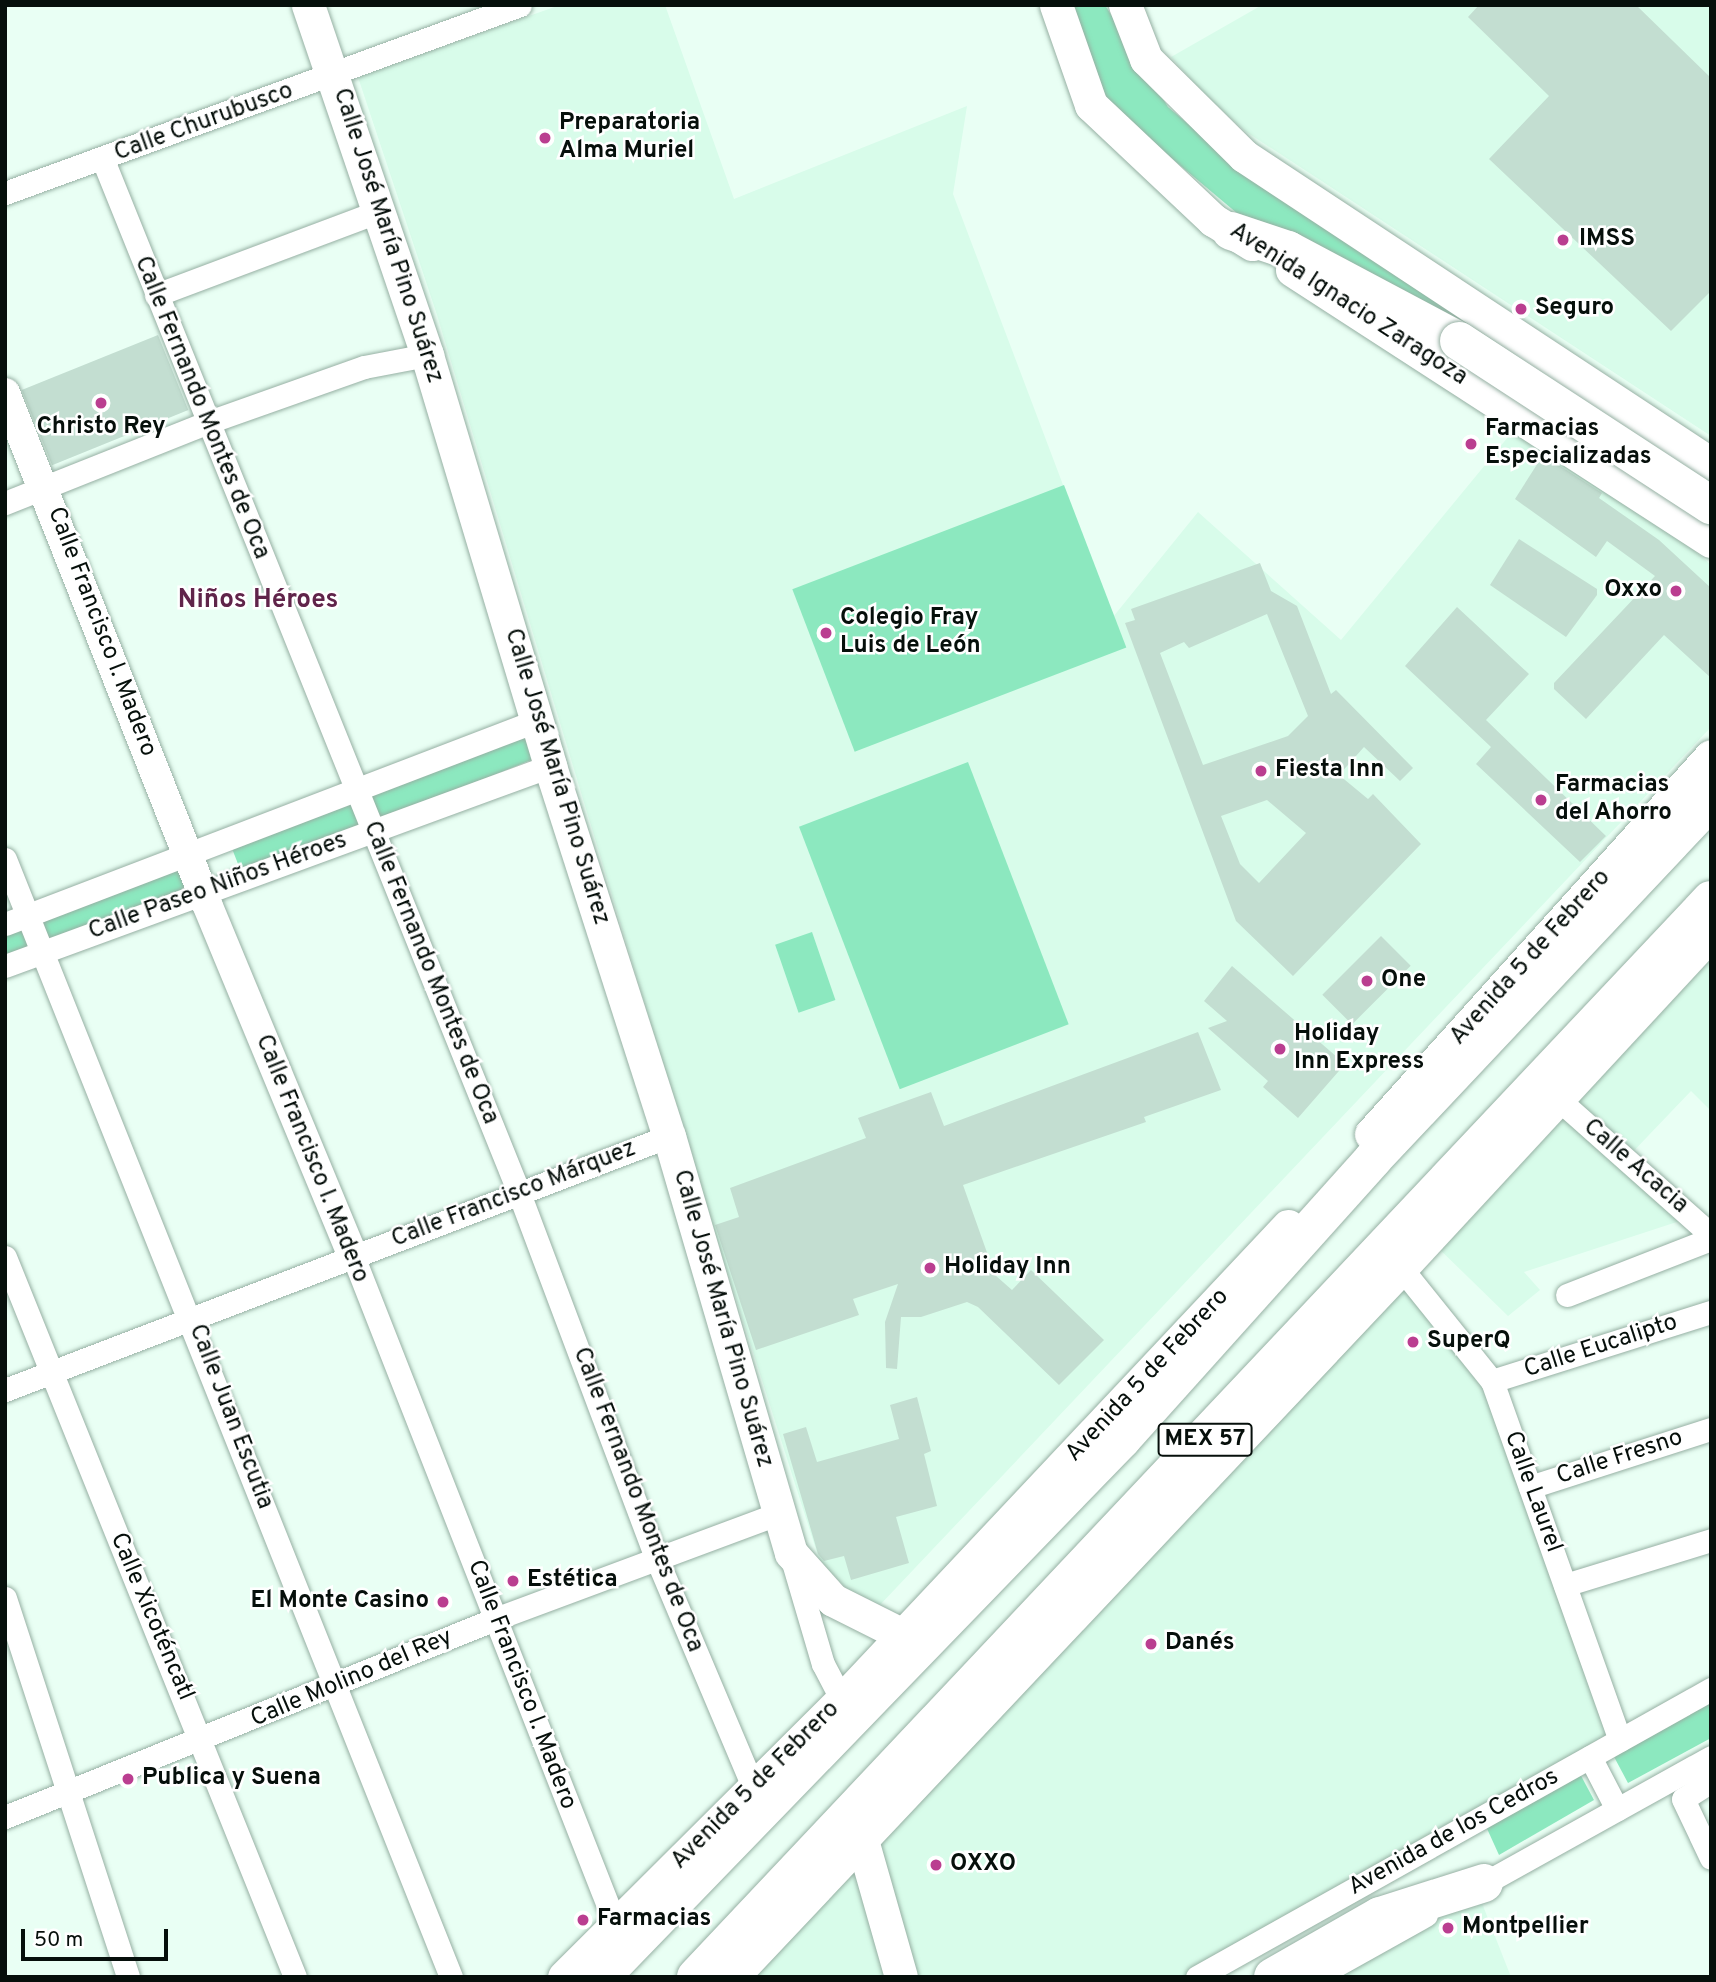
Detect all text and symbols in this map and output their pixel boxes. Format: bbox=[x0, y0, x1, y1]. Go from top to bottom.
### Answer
street label: Calle Churubusco bbox=[111, 77, 297, 169]
street label: Calle José María Pino Suárez bbox=[326, 85, 448, 387]
place label: Preparatoria Alma Muriel bbox=[559, 110, 700, 166]
marker: Preparatoria Alma Muriel bbox=[537, 130, 553, 146]
street label: Avenida Ignacio Zaragoza bbox=[1224, 217, 1472, 393]
place label: IMSS bbox=[1579, 226, 1635, 254]
marker: IMSS bbox=[1553, 230, 1573, 250]
street label: Calle Fernando Montes de Oca bbox=[127, 252, 275, 564]
place label: Seguro bbox=[1535, 295, 1614, 323]
marker: Seguro bbox=[1513, 301, 1529, 317]
marker: Christo Rey bbox=[93, 395, 109, 411]
place label: Christo Rey bbox=[36, 414, 166, 442]
place label: Farmacias Especializadas bbox=[1485, 416, 1652, 472]
marker: Farmacias Especializadas bbox=[1463, 436, 1479, 452]
street label: Calle Francisco I. Madero bbox=[40, 503, 162, 761]
place label: Oxxo bbox=[1604, 577, 1662, 605]
marker: Oxxo bbox=[1668, 583, 1684, 599]
district label: Niños Héroes bbox=[178, 585, 338, 617]
place label: Colegio Fray Luis de León bbox=[840, 605, 981, 661]
street label: Calle José María Pino Suárez bbox=[497, 625, 615, 929]
marker: Colegio Fray Luis de León bbox=[818, 625, 834, 641]
place label: Fiesta Inn bbox=[1275, 757, 1384, 785]
marker: Fiesta Inn bbox=[1253, 763, 1269, 779]
place label: Farmacias del Ahorro bbox=[1555, 772, 1673, 828]
marker: Farmacias del Ahorro bbox=[1533, 792, 1549, 808]
street label: Calle Fernando Montes de Oca bbox=[356, 817, 504, 1129]
street label: Calle Paseo Niños Héroes bbox=[85, 827, 351, 947]
street label: Avenida 5 de Febrero bbox=[1445, 864, 1617, 1052]
place label: One bbox=[1381, 967, 1426, 995]
marker: One bbox=[1359, 973, 1375, 989]
place label: Holiday Inn Express bbox=[1294, 1021, 1424, 1077]
street label: Calle Francisco I. Madero bbox=[248, 1031, 374, 1287]
marker: Holiday Inn Express bbox=[1272, 1041, 1288, 1057]
street label: Calle Acacia bbox=[1576, 1113, 1694, 1221]
street label: Calle Francisco Márquez bbox=[388, 1135, 640, 1255]
street label: Calle José María Pino Suárez bbox=[666, 1167, 778, 1471]
place label: Holiday Inn bbox=[944, 1254, 1071, 1282]
marker: Holiday Inn bbox=[922, 1260, 938, 1276]
street label: Avenida 5 de Febrero bbox=[1060, 1283, 1236, 1469]
street label: Calle Eucalipto bbox=[1521, 1309, 1681, 1385]
street label: Calle Juan Escutia bbox=[181, 1320, 279, 1514]
place label: SuperQ bbox=[1427, 1328, 1511, 1356]
marker: SuperQ bbox=[1405, 1334, 1421, 1350]
street label: Calle Fernando Montes de Oca bbox=[565, 1344, 709, 1656]
road number: MEX 57 bbox=[1156, 1420, 1254, 1460]
street label: Calle Fresno bbox=[1553, 1424, 1687, 1492]
street label: Calle Laurel bbox=[1497, 1427, 1567, 1557]
street label: Calle Xicoténcatl bbox=[103, 1529, 199, 1705]
street label: Calle Francisco I. Madero bbox=[460, 1556, 582, 1814]
place label: Estética bbox=[527, 1567, 618, 1595]
marker: Estética bbox=[505, 1573, 521, 1589]
place label: El Monte Casino bbox=[251, 1588, 429, 1616]
marker: El Monte Casino bbox=[435, 1594, 451, 1610]
street label: Calle Molino del Rey bbox=[247, 1624, 457, 1734]
place label: Danés bbox=[1165, 1630, 1235, 1658]
marker: Danés bbox=[1143, 1636, 1159, 1652]
street label: Avenida 5 de Febrero bbox=[666, 1696, 846, 1876]
street label: Avenida de los Cedros bbox=[1344, 1763, 1564, 1903]
place label: Publica y Suena bbox=[142, 1765, 321, 1793]
marker: Publica y Suena bbox=[120, 1771, 136, 1787]
place label: OXXO bbox=[950, 1851, 1016, 1879]
marker: OXXO bbox=[928, 1857, 944, 1873]
place label: Farmacias bbox=[597, 1906, 711, 1934]
marker: Farmacias bbox=[575, 1912, 591, 1928]
place label: Montpellier bbox=[1462, 1914, 1589, 1942]
scale bar bbox=[24, 1916, 172, 1960]
marker: Montpellier bbox=[1440, 1920, 1456, 1936]
text: 50 m bbox=[34, 1927, 83, 1954]

